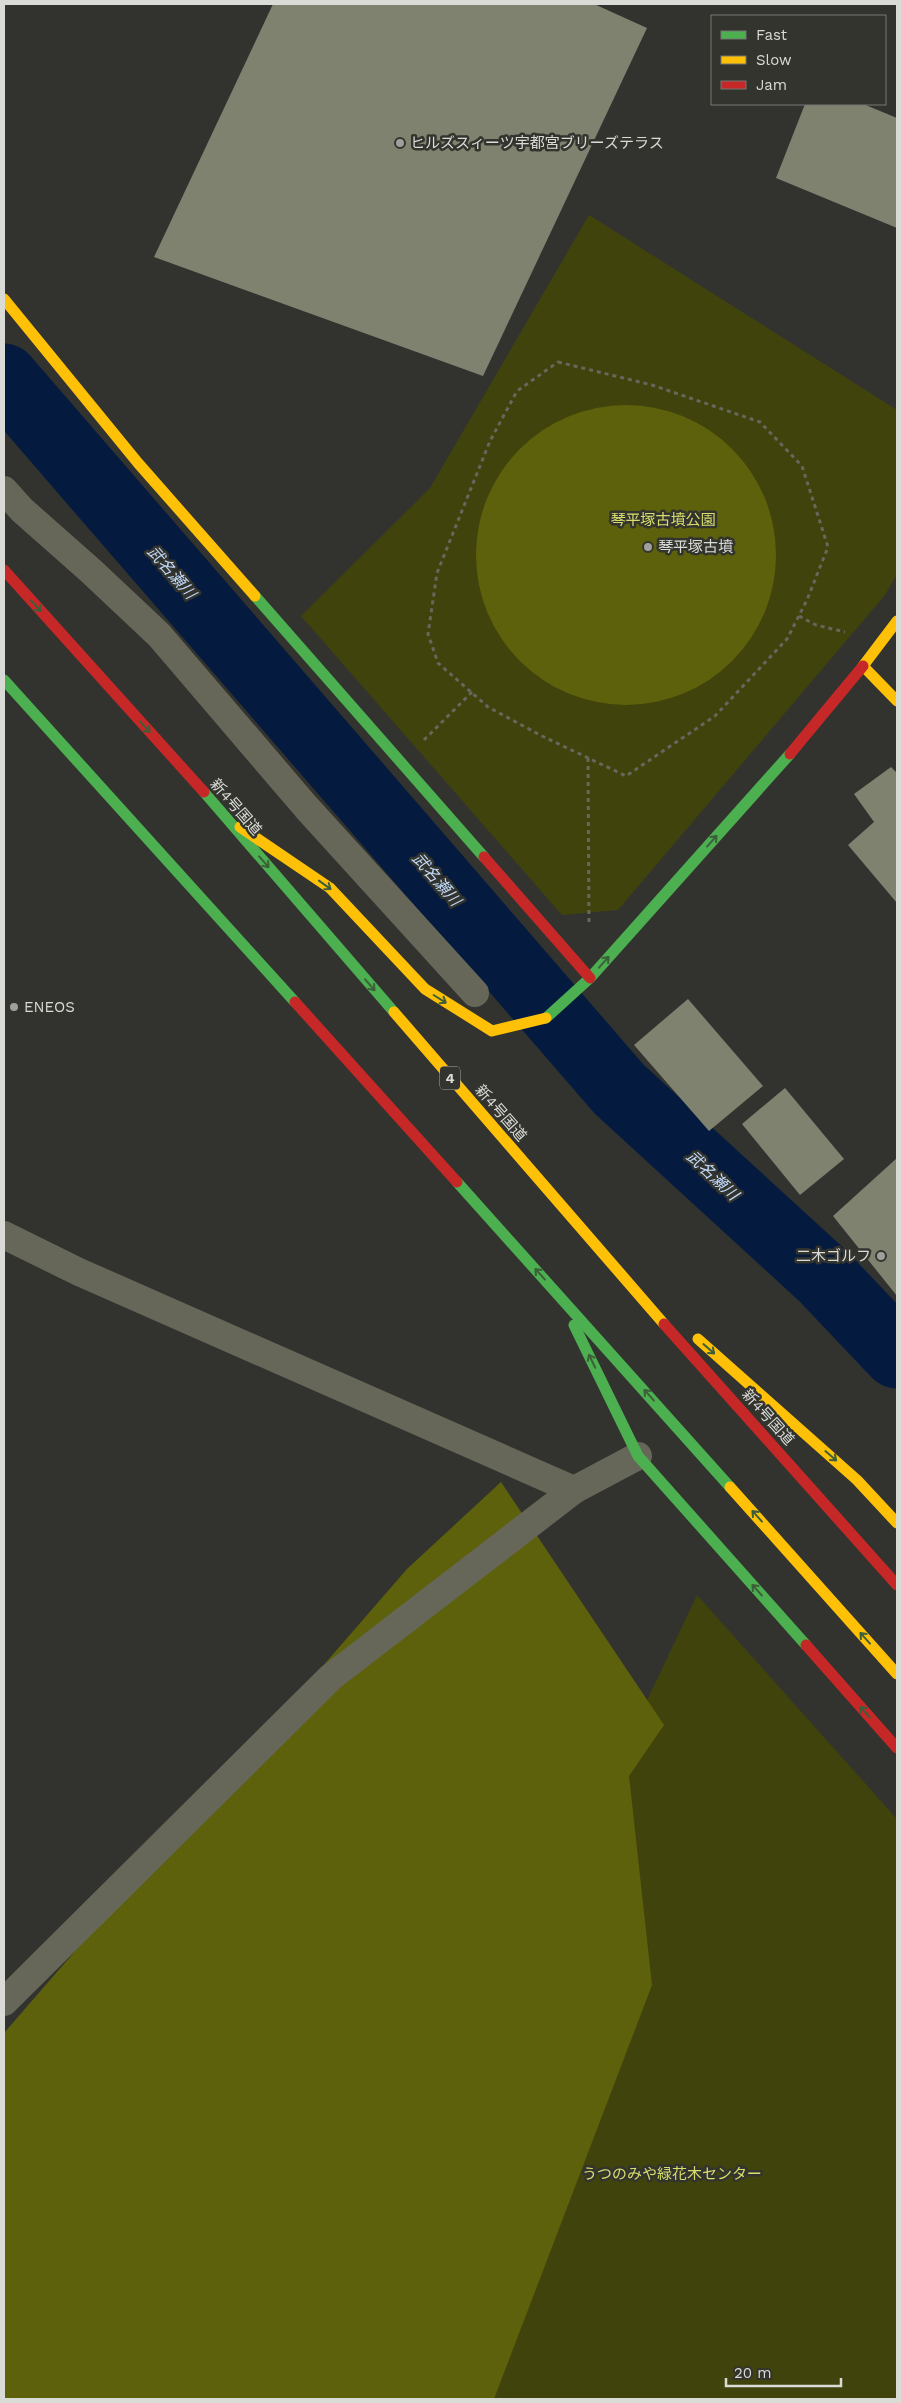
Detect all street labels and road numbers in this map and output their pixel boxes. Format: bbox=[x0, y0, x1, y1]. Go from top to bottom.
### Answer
street label: 新4号国道 bbox=[207, 775, 265, 839]
road number: 4 bbox=[440, 1066, 460, 1090]
street label: 新4号国道 bbox=[472, 1081, 530, 1145]
street label: 新4号国道 bbox=[738, 1385, 798, 1449]

